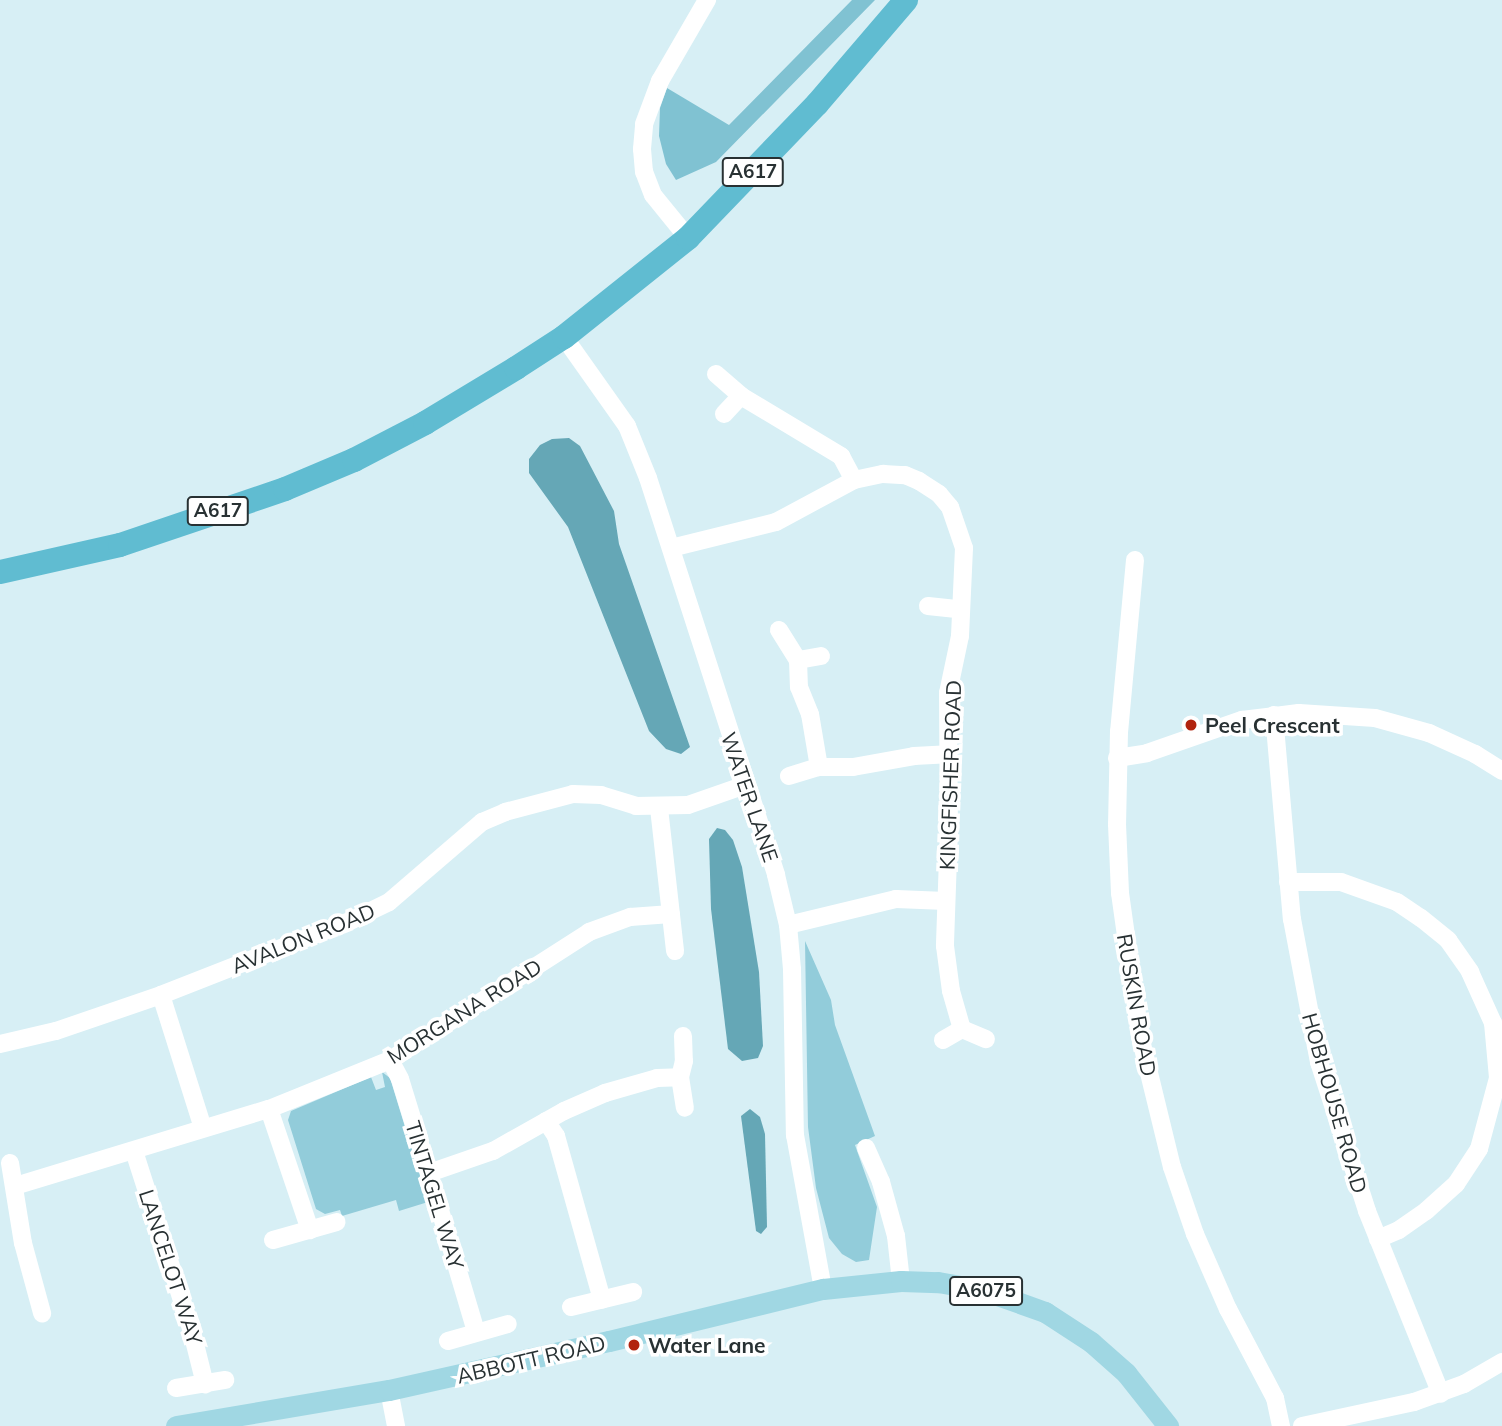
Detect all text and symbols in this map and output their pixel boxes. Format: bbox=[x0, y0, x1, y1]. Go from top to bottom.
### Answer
road number: A617 bbox=[722, 156, 784, 188]
road number: A617 bbox=[186, 496, 249, 526]
street label: KINGFISHER ROAD bbox=[934, 680, 966, 870]
place label: Peel Crescent bbox=[1205, 712, 1340, 738]
marker: Peel Crescent bbox=[1183, 717, 1199, 733]
street label: WATER LANE bbox=[716, 729, 784, 865]
street label: AVALON ROAD bbox=[227, 898, 379, 978]
street label: RUSKIN ROAD bbox=[1112, 932, 1162, 1078]
street label: MORGANA ROAD bbox=[382, 953, 546, 1069]
street label: HOBHOUSE ROAD bbox=[1297, 1010, 1373, 1196]
street label: TINTAGEL WAY bbox=[400, 1118, 470, 1272]
street label: LANCELOT WAY bbox=[134, 1186, 208, 1348]
road number: A6075 bbox=[948, 1275, 1024, 1306]
street label: ABBOTT ROAD bbox=[454, 1330, 608, 1388]
place label: Water Lane bbox=[648, 1332, 766, 1358]
marker: Water Lane bbox=[626, 1337, 642, 1353]

